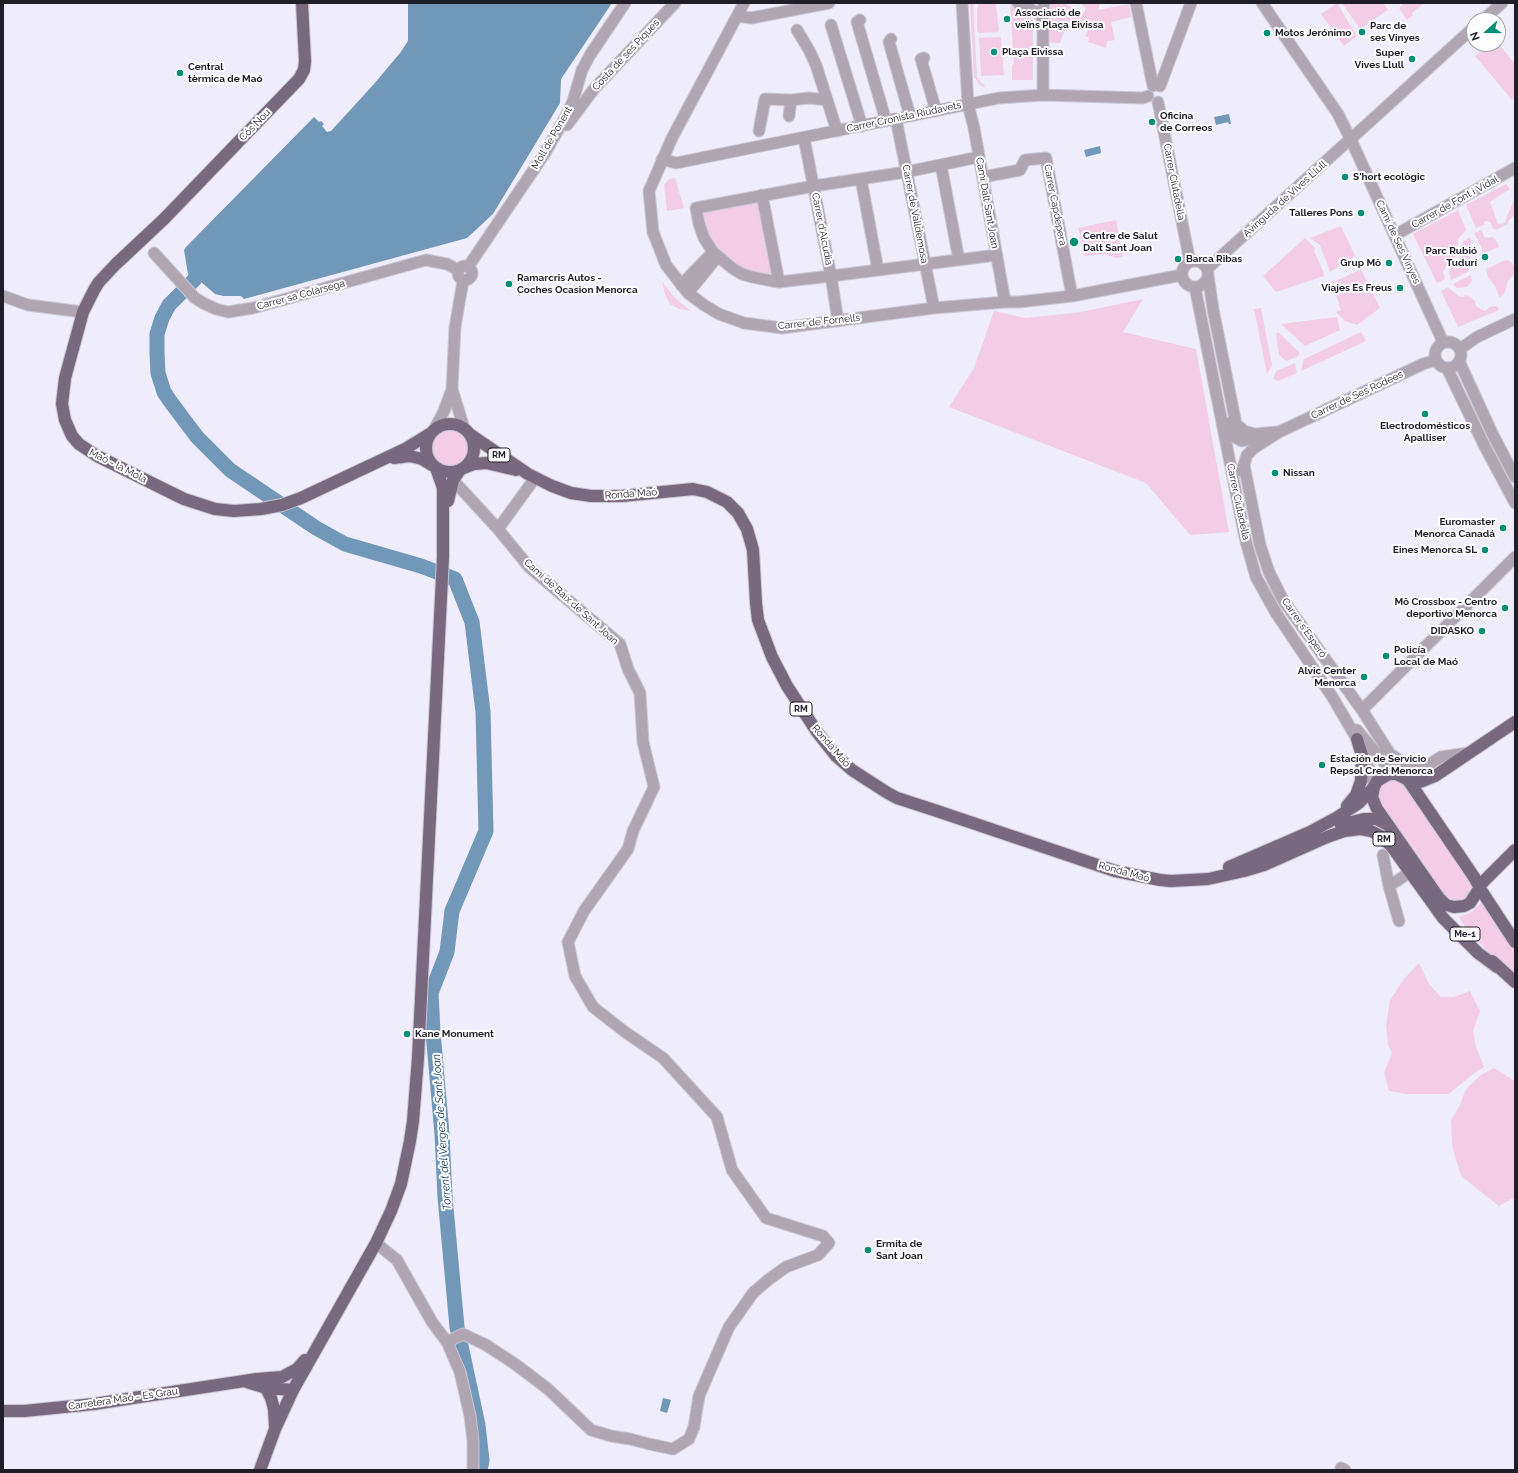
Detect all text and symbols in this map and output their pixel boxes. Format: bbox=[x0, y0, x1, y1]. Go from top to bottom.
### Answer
place label: Associació de veïns Plaça Eivissa bbox=[1015, 7, 1103, 30]
north arrow bbox=[1466, 12, 1506, 52]
marker: Associació de veïns Plaça Eivissa bbox=[1002, 14, 1012, 24]
street label: Costa de ses Piques bbox=[590, 17, 662, 93]
place label: Parc de ses Vinyes bbox=[1370, 20, 1420, 44]
place label: Motos Jerónimo bbox=[1275, 27, 1351, 39]
marker: Parc de ses Vinyes bbox=[1357, 27, 1367, 37]
marker: Motos Jerónimo bbox=[1262, 28, 1272, 38]
text: N bbox=[1468, 30, 1483, 42]
place label: Plaça Eivissa bbox=[1002, 46, 1063, 58]
marker: Plaça Eivissa bbox=[989, 47, 999, 57]
place label: Super Vives Llull bbox=[1355, 47, 1404, 70]
marker: Super Vives Llull bbox=[1407, 54, 1417, 64]
place label: Central tèrmica de Maó bbox=[188, 61, 263, 84]
marker: Central tèrmica de Maó bbox=[175, 68, 185, 78]
street label: Carrer Cronista Riudavets bbox=[846, 99, 962, 135]
street label: Moll de Ponent bbox=[529, 105, 575, 171]
street label: Cós Nou bbox=[237, 107, 273, 143]
place label: Oficina de Correos bbox=[1160, 110, 1212, 134]
marker: Oficina de Correos bbox=[1147, 117, 1157, 127]
street label: Carrer Ciutadella bbox=[1161, 143, 1187, 221]
street label: Camí Dalt Sant Joan bbox=[973, 156, 1001, 250]
street label: Avinguda de Vives Llull bbox=[1241, 158, 1329, 240]
street label: Carrer Capdepera bbox=[1041, 163, 1069, 247]
street label: Carrer de Valldemosa bbox=[900, 164, 930, 264]
place label: S'hort ecològic bbox=[1353, 171, 1425, 183]
marker: S'hort ecològic bbox=[1340, 172, 1350, 182]
street label: Carrer de Font i Vidal bbox=[1410, 173, 1500, 231]
street label: Carrer d'Alcudia bbox=[809, 192, 835, 266]
street label: Camí de Ses Vinyes bbox=[1373, 198, 1423, 286]
place label: Talleres Pons bbox=[1289, 207, 1353, 219]
marker: Talleres Pons bbox=[1356, 208, 1366, 218]
place label: Centre de Salut Dalt Sant Joan bbox=[1083, 230, 1158, 254]
marker: Centre de Salut Dalt Sant Joan bbox=[1068, 236, 1080, 248]
place label: Parc Rubió Tudurí bbox=[1426, 245, 1477, 268]
marker: Parc Rubió Tudurí bbox=[1480, 252, 1490, 262]
place label: Barca Ribas bbox=[1186, 253, 1242, 265]
marker: Barca Ribas bbox=[1173, 254, 1183, 264]
place label: Grup Mô bbox=[1340, 257, 1381, 269]
marker: Grup Mô bbox=[1384, 258, 1394, 268]
place label: Ramarcris Autos - Coches Ocasion Menorca bbox=[517, 272, 638, 296]
street label: Carrer sa Colàrsega bbox=[256, 277, 346, 313]
marker: Ramarcris Autos - Coches Ocasion Menorca bbox=[504, 279, 514, 289]
place label: Viajes Es Freus bbox=[1321, 282, 1392, 294]
marker: Viajes Es Freus bbox=[1395, 283, 1405, 293]
street label: Carrer de Fornells bbox=[777, 312, 861, 332]
street label: Carrer de Ses Rodees bbox=[1309, 368, 1405, 422]
marker: Electrodomésticos Apalliser bbox=[1420, 409, 1430, 419]
place label: Electrodomésticos Apalliser bbox=[1380, 420, 1470, 444]
street label: Maó - la Mola bbox=[87, 446, 149, 486]
road number: RM bbox=[488, 448, 510, 462]
street label: Carrer Ciutadella bbox=[1224, 463, 1252, 541]
place label: Nissan bbox=[1283, 467, 1315, 479]
marker: Nissan bbox=[1270, 468, 1280, 478]
street label: Ronda Maó bbox=[604, 486, 658, 502]
place label: Euromaster Menorca Canadá bbox=[1414, 516, 1495, 540]
marker: Euromaster Menorca Canadá bbox=[1498, 523, 1508, 533]
place label: Eines Menorca SL bbox=[1393, 544, 1477, 556]
marker: Eines Menorca SL bbox=[1480, 545, 1490, 555]
street label: Camí de Baix de Sant Joan bbox=[521, 557, 621, 647]
street label: Carrer s'Esperó bbox=[1279, 596, 1329, 660]
place label: Mô Crossbox - Centro deportivo Menorca bbox=[1394, 596, 1497, 620]
marker: Mô Crossbox - Centro deportivo Menorca bbox=[1500, 603, 1510, 613]
place label: DIDASKO bbox=[1430, 625, 1474, 637]
marker: DIDASKO bbox=[1477, 626, 1487, 636]
place label: Policía Local de Maó bbox=[1394, 644, 1458, 668]
marker: Policía Local de Maó bbox=[1381, 651, 1391, 661]
place label: Alvic Center Menorca bbox=[1298, 665, 1356, 688]
marker: Alvic Center Menorca bbox=[1359, 672, 1369, 682]
road number: RM bbox=[790, 702, 812, 716]
street label: Ronda Maó bbox=[809, 722, 853, 770]
place label: Estación de Servicio Repsol Cred Menorca bbox=[1330, 753, 1433, 776]
marker: Estación de Servicio Repsol Cred Menorca bbox=[1317, 760, 1327, 770]
road number: RM bbox=[1373, 832, 1395, 846]
street label: Ronda Maó bbox=[1097, 859, 1151, 885]
road number: Me-1 bbox=[1450, 927, 1480, 941]
place label: Kane Monument bbox=[415, 1028, 494, 1040]
marker: Kane Monument bbox=[402, 1029, 412, 1039]
water label: Torrent del Verges de Sant Joan bbox=[430, 1054, 454, 1210]
place label: Ermita de Sant Joan bbox=[876, 1238, 923, 1262]
marker: Ermita de Sant Joan bbox=[863, 1245, 873, 1255]
street label: Carretera Maó - Es Grau bbox=[67, 1385, 179, 1413]

